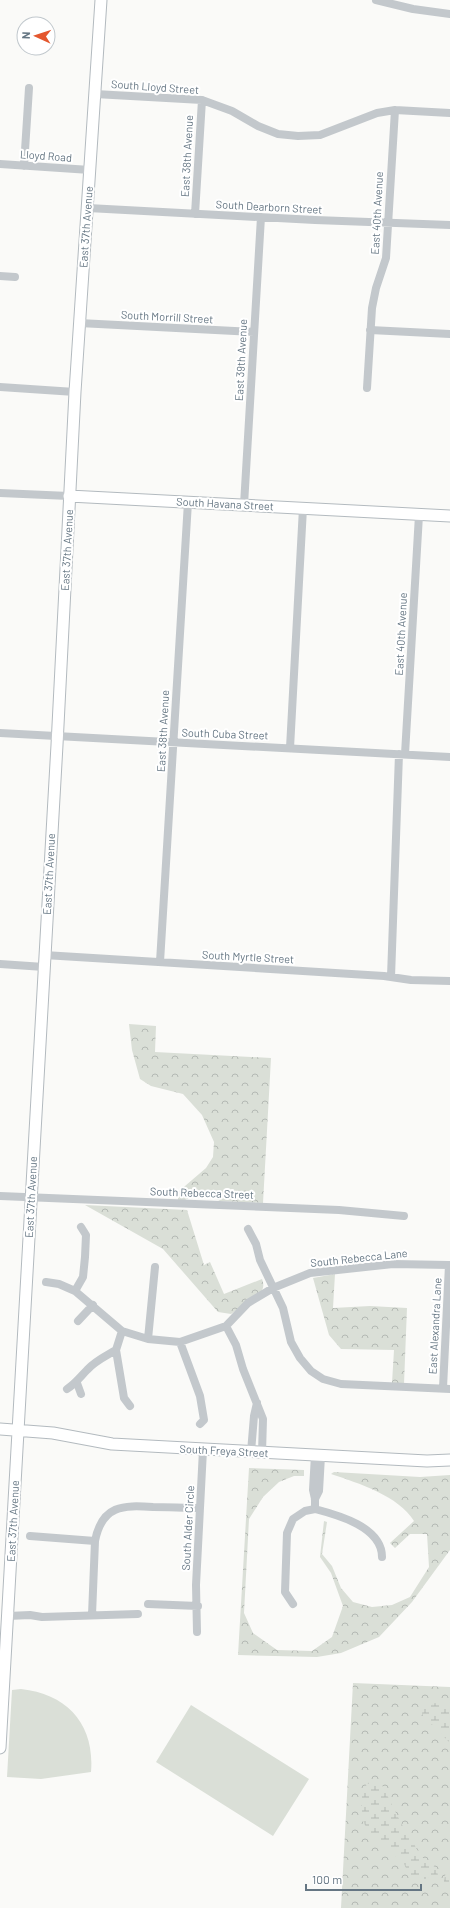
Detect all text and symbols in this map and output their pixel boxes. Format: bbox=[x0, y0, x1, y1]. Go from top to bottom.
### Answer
north arrow bbox=[16, 16, 56, 56]
text: N bbox=[19, 31, 32, 39]
street label: South Lloyd Street bbox=[111, 77, 199, 96]
street label: East 38th Avenue bbox=[178, 114, 195, 197]
street label: Lloyd Road bbox=[20, 147, 72, 164]
street label: East 40th Avenue bbox=[368, 171, 385, 255]
street label: East 37th Avenue bbox=[76, 186, 95, 268]
street label: South Dearborn Street bbox=[215, 197, 323, 216]
street label: South Morrill Street bbox=[121, 308, 214, 325]
street label: East 39th Avenue bbox=[232, 318, 249, 401]
street label: South Havana Street bbox=[176, 494, 274, 513]
street label: East 37th Avenue bbox=[58, 509, 75, 591]
street label: East 40th Avenue bbox=[392, 592, 409, 676]
street label: East 38th Avenue bbox=[154, 689, 171, 772]
street label: South Cuba Street bbox=[181, 725, 269, 742]
street label: East 37th Avenue bbox=[40, 833, 57, 915]
street label: South Myrtle Street bbox=[202, 948, 294, 965]
street label: East 37th Avenue bbox=[22, 1156, 39, 1238]
street label: South Rebecca Street bbox=[150, 1184, 254, 1201]
street label: South Rebecca Lane bbox=[310, 1246, 408, 1269]
street label: East Alexandra Lane bbox=[425, 1277, 444, 1375]
street label: South Freya Street bbox=[179, 1442, 269, 1459]
street label: East 37th Avenue bbox=[4, 1480, 21, 1562]
street label: South Alder Circle bbox=[179, 1485, 196, 1571]
scale bar bbox=[306, 1866, 421, 1892]
text: 100 m bbox=[312, 1872, 342, 1886]

